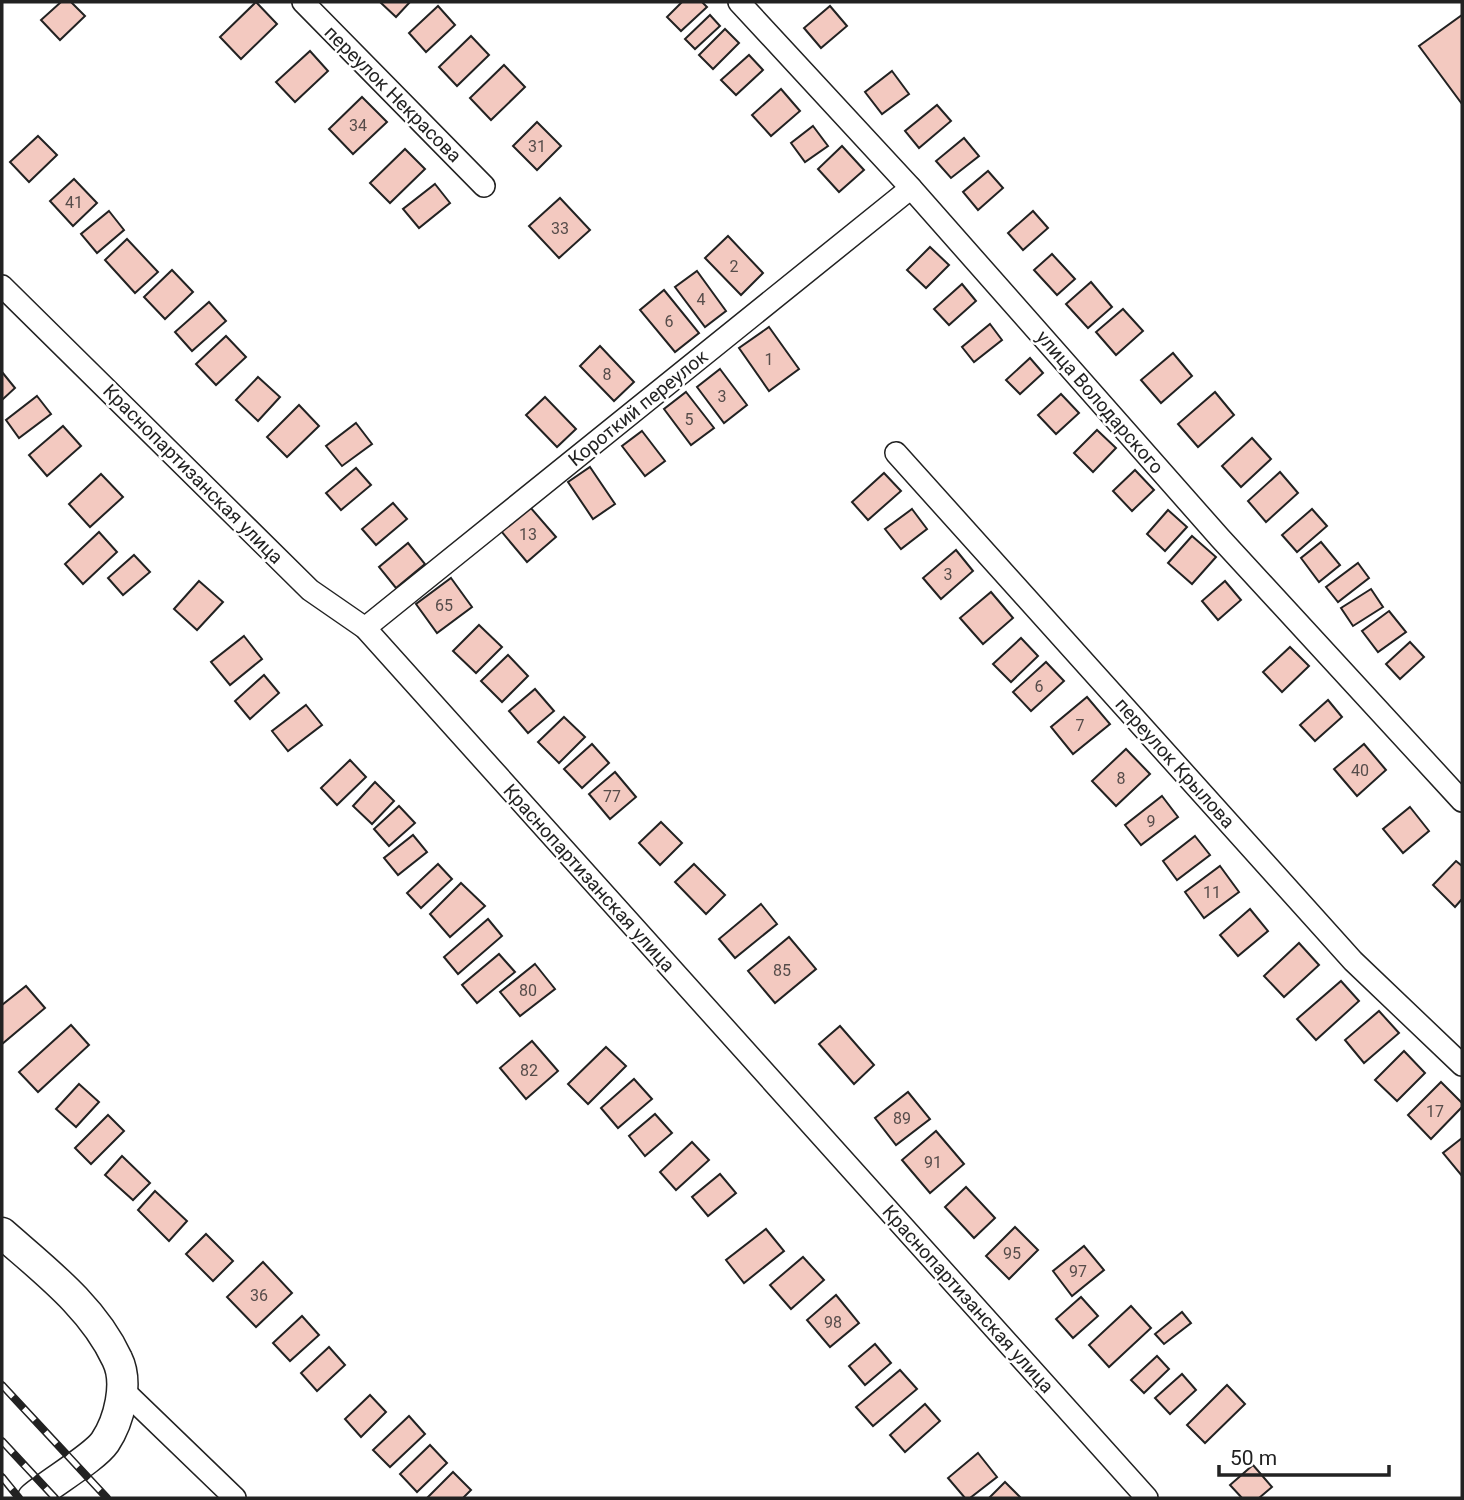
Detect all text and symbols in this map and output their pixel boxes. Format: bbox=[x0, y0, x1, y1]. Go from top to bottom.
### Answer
street label: переулок Некрасова bbox=[320, 21, 466, 167]
house number: 34 bbox=[349, 116, 367, 135]
house number: 31 bbox=[528, 137, 546, 156]
house number: 41 bbox=[65, 193, 83, 212]
house number: 33 bbox=[551, 219, 569, 238]
house number: 2 bbox=[730, 257, 739, 276]
house number: 4 bbox=[697, 290, 706, 309]
house number: 6 bbox=[665, 312, 674, 331]
street label: улица Володарского bbox=[1031, 326, 1169, 478]
street label: Короткий переулок bbox=[564, 344, 713, 471]
house number: 1 bbox=[765, 350, 774, 369]
house number: 8 bbox=[603, 365, 612, 384]
street label: Краснопартизанская улица bbox=[98, 379, 288, 569]
house number: 3 bbox=[718, 387, 727, 406]
house number: 5 bbox=[685, 410, 694, 429]
house number: 13 bbox=[519, 525, 537, 544]
house number: 3 bbox=[944, 565, 953, 584]
house number: 65 bbox=[435, 596, 453, 615]
house number: 6 bbox=[1035, 677, 1044, 696]
street label: переулок Крылова bbox=[1110, 693, 1240, 833]
house number: 7 bbox=[1076, 716, 1085, 735]
house number: 40 bbox=[1351, 761, 1369, 780]
house number: 8 bbox=[1117, 769, 1126, 788]
street label: Краснопартизанская улица bbox=[499, 779, 679, 977]
house number: 77 bbox=[603, 787, 621, 806]
house number: 9 bbox=[1147, 812, 1156, 831]
house number: 11 bbox=[1203, 883, 1221, 902]
house number: 85 bbox=[773, 961, 791, 980]
house number: 80 bbox=[519, 981, 537, 1000]
house number: 82 bbox=[520, 1061, 538, 1080]
house number: 17 bbox=[1426, 1102, 1444, 1121]
house number: 89 bbox=[893, 1109, 911, 1128]
house number: 91 bbox=[924, 1153, 942, 1172]
street label: Краснопартизанская улица bbox=[878, 1200, 1058, 1398]
house number: 95 bbox=[1003, 1244, 1021, 1263]
house number: 97 bbox=[1069, 1262, 1087, 1281]
house number: 36 bbox=[250, 1286, 268, 1305]
house number: 98 bbox=[824, 1313, 842, 1332]
scale bar bbox=[1219, 1434, 1389, 1478]
text: 50 m bbox=[1230, 1446, 1277, 1470]

